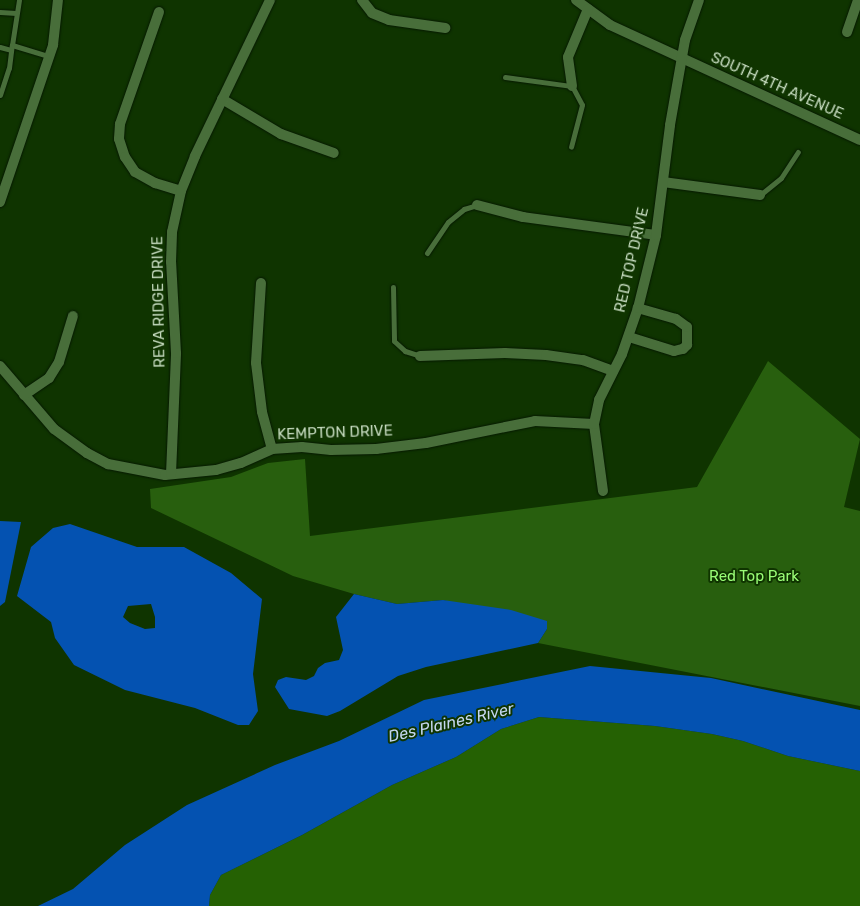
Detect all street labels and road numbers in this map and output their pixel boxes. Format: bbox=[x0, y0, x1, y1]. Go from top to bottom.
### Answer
street label: SOUTH 4TH AVENUE bbox=[708, 49, 846, 123]
street label: RED TOP DRIVE bbox=[611, 205, 653, 315]
street label: REVA RIDGE DRIVE bbox=[149, 236, 169, 368]
street label: KEMPTON DRIVE bbox=[277, 422, 393, 444]

